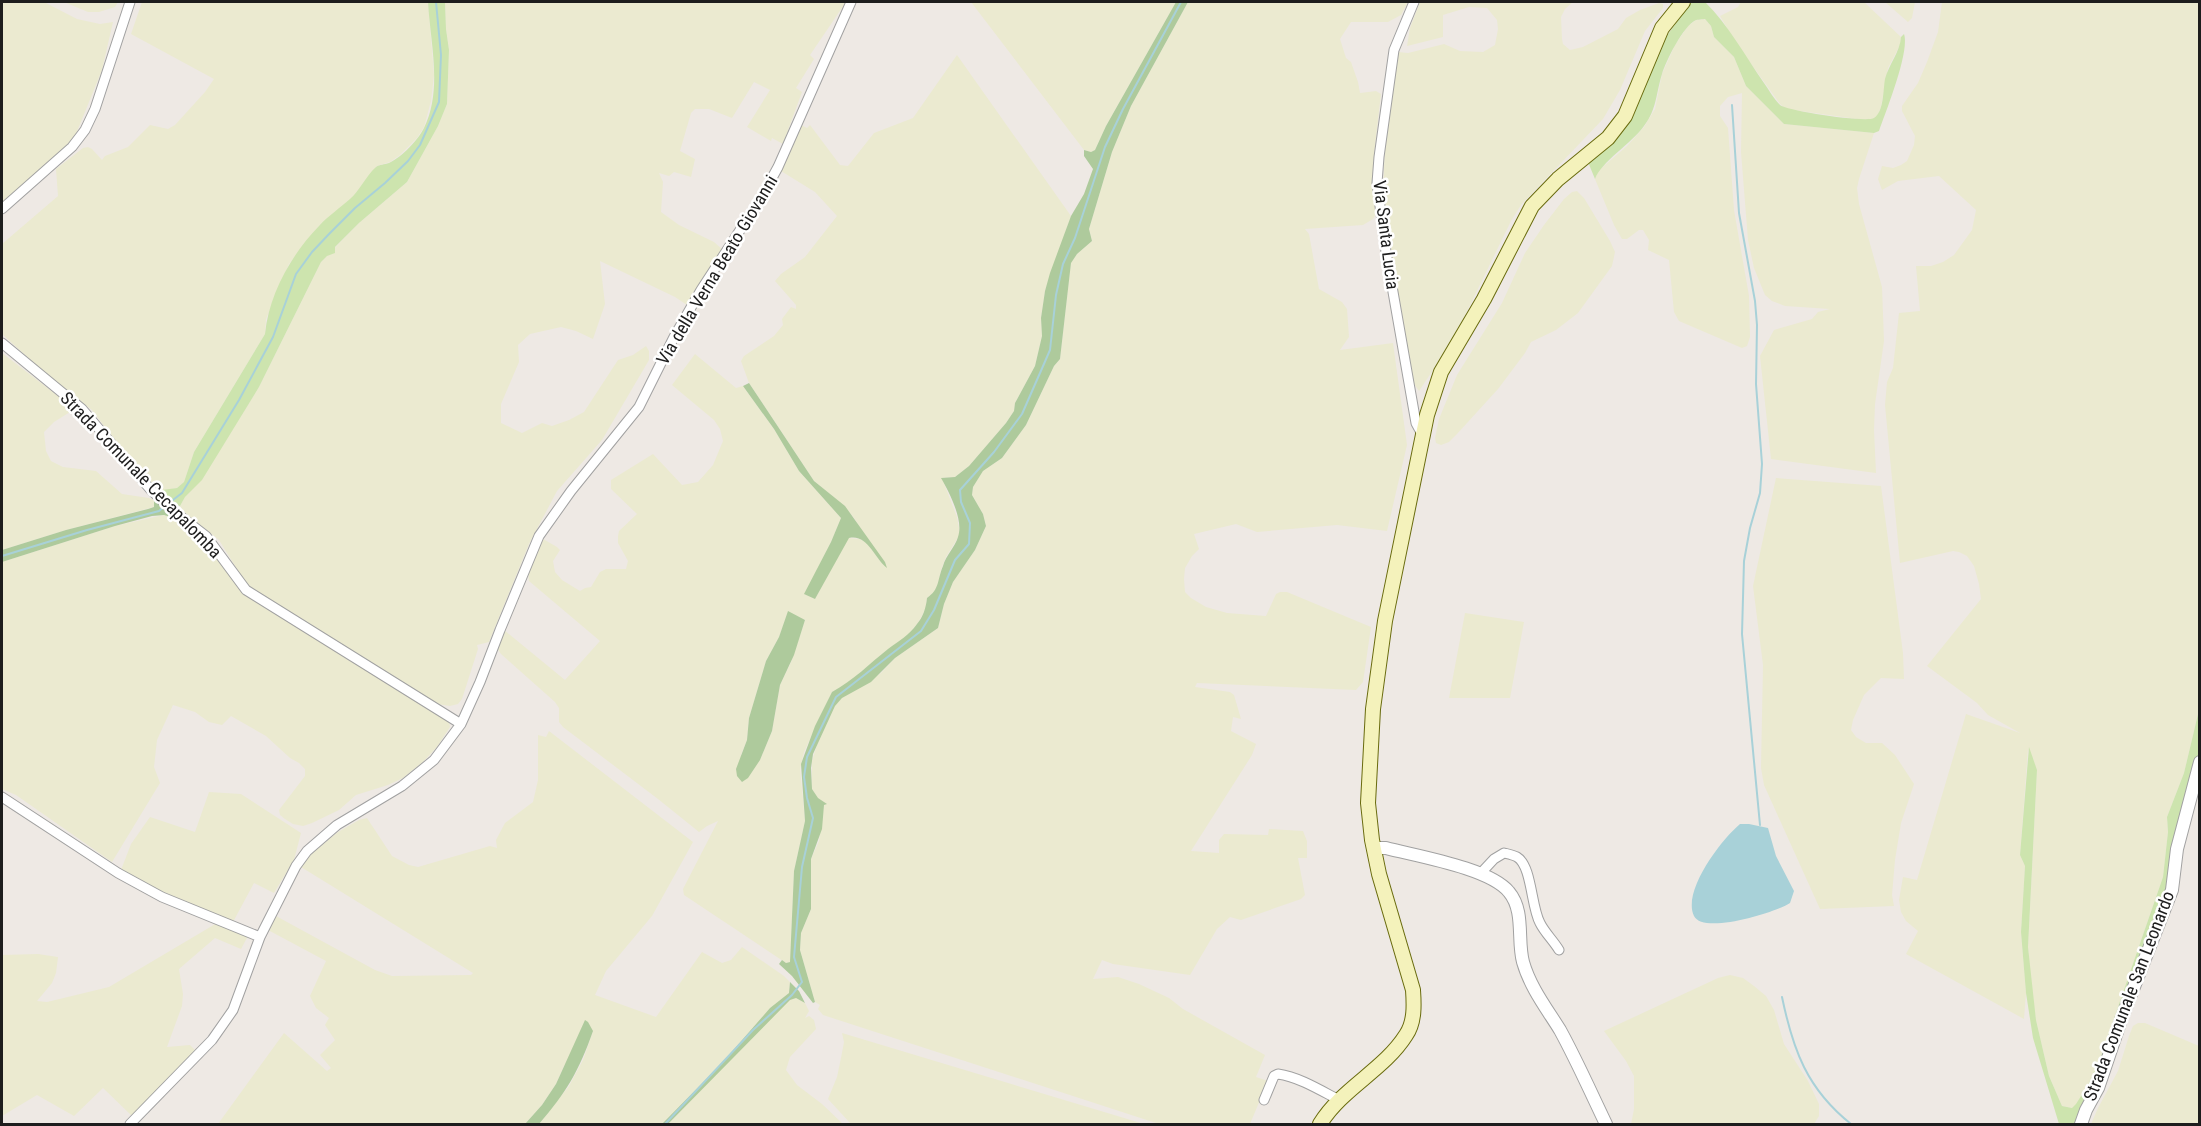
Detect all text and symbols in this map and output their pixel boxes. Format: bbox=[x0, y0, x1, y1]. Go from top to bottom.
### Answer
street label: Via della Verna Beato Giovanni bbox=[652, 171, 781, 368]
street label: Via Santa Lucia bbox=[1369, 179, 1404, 291]
street label: Strada Comunale Cecapalomba bbox=[56, 387, 226, 562]
street label: Strada Comunale San Leonardo bbox=[2079, 888, 2178, 1104]

